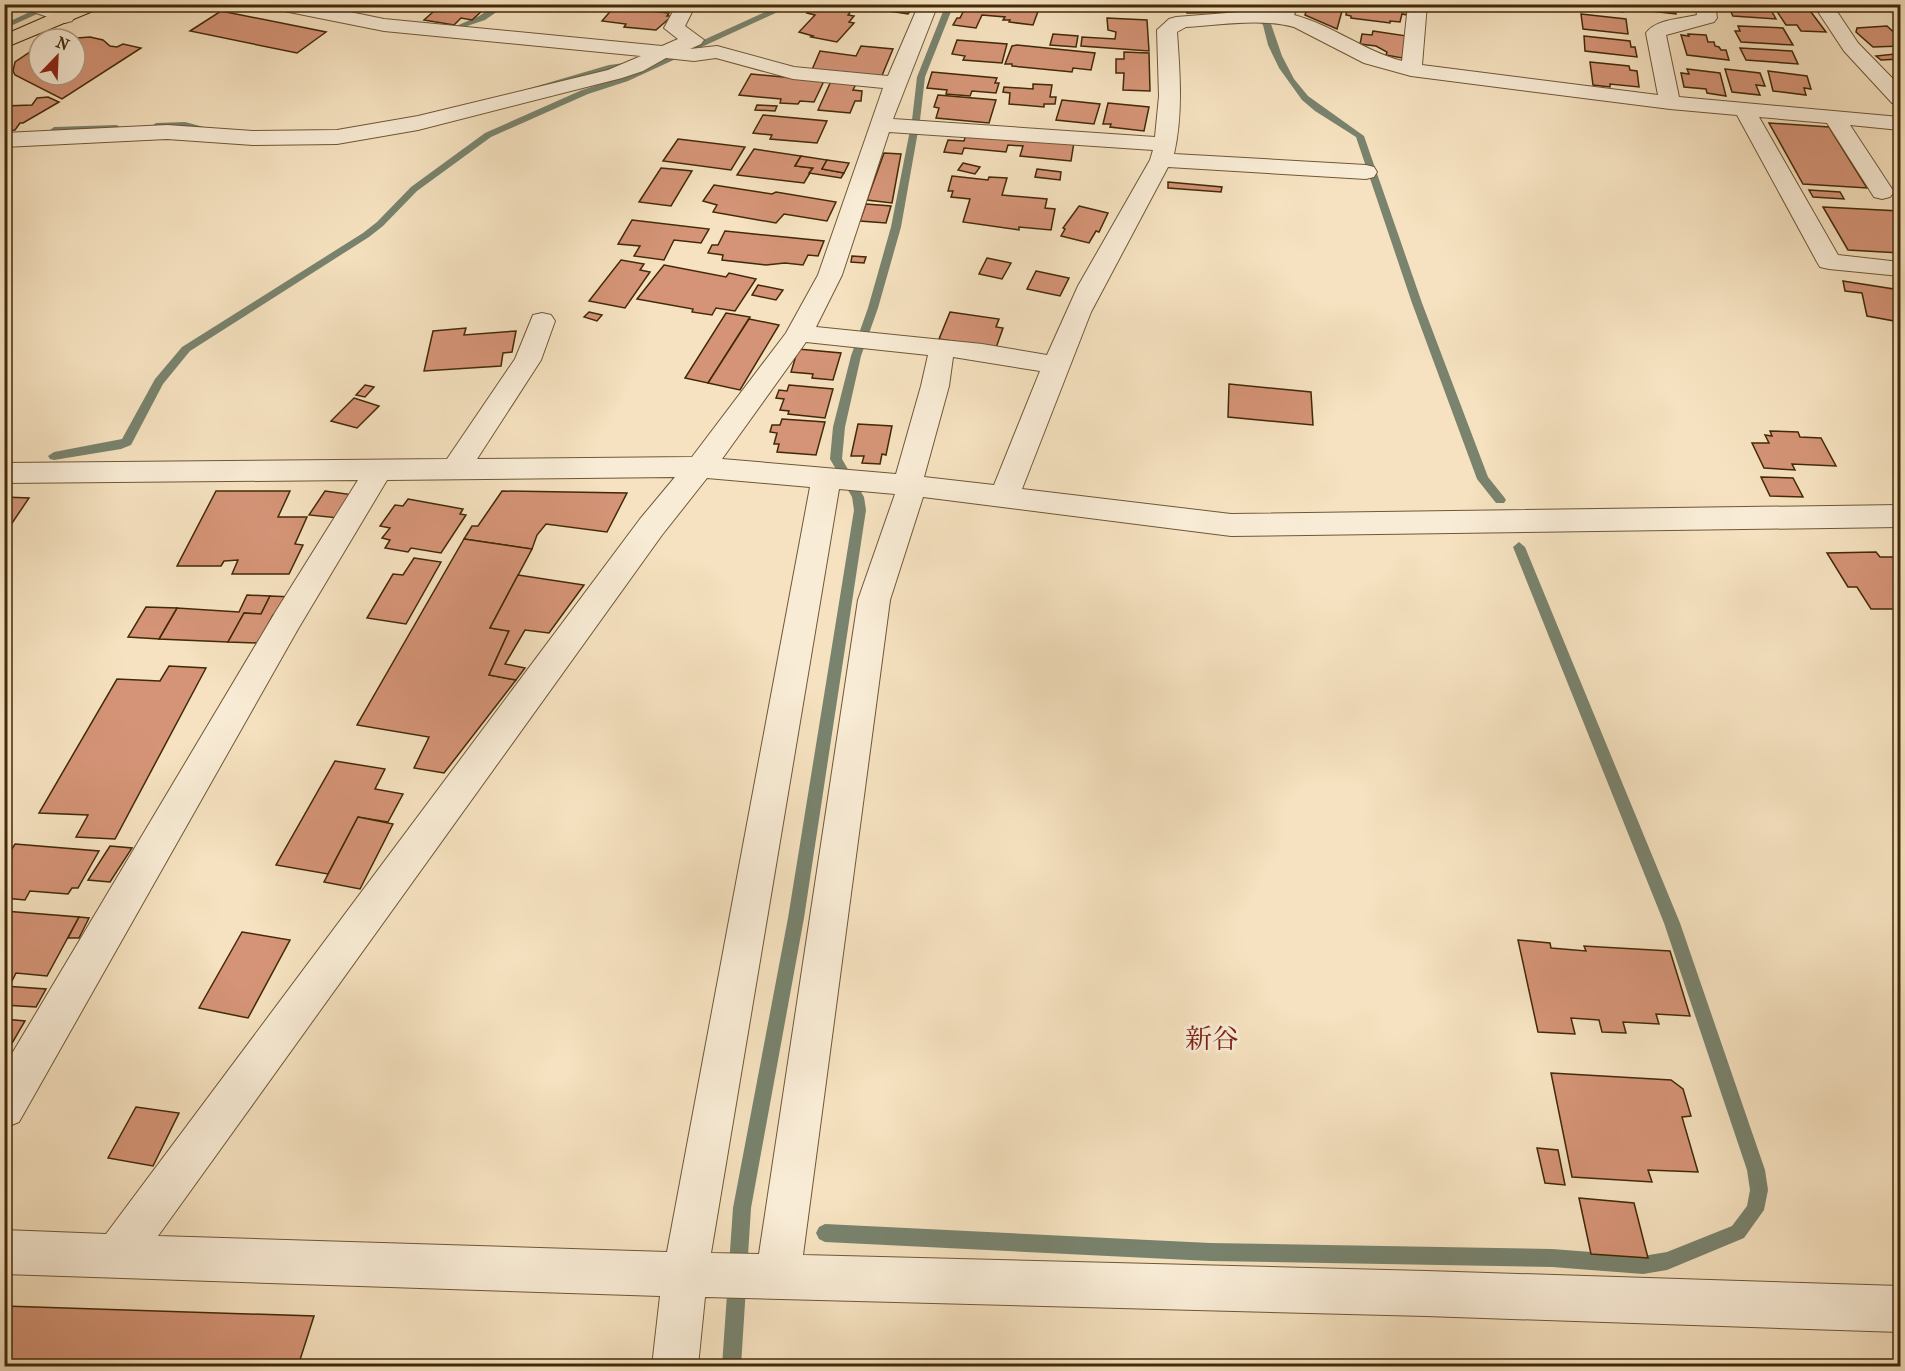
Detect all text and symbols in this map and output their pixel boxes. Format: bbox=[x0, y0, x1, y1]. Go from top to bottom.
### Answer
north arrow bbox=[27, 27, 87, 87]
text: N bbox=[53, 33, 73, 55]
district label: 新谷 bbox=[1185, 1023, 1239, 1055]

